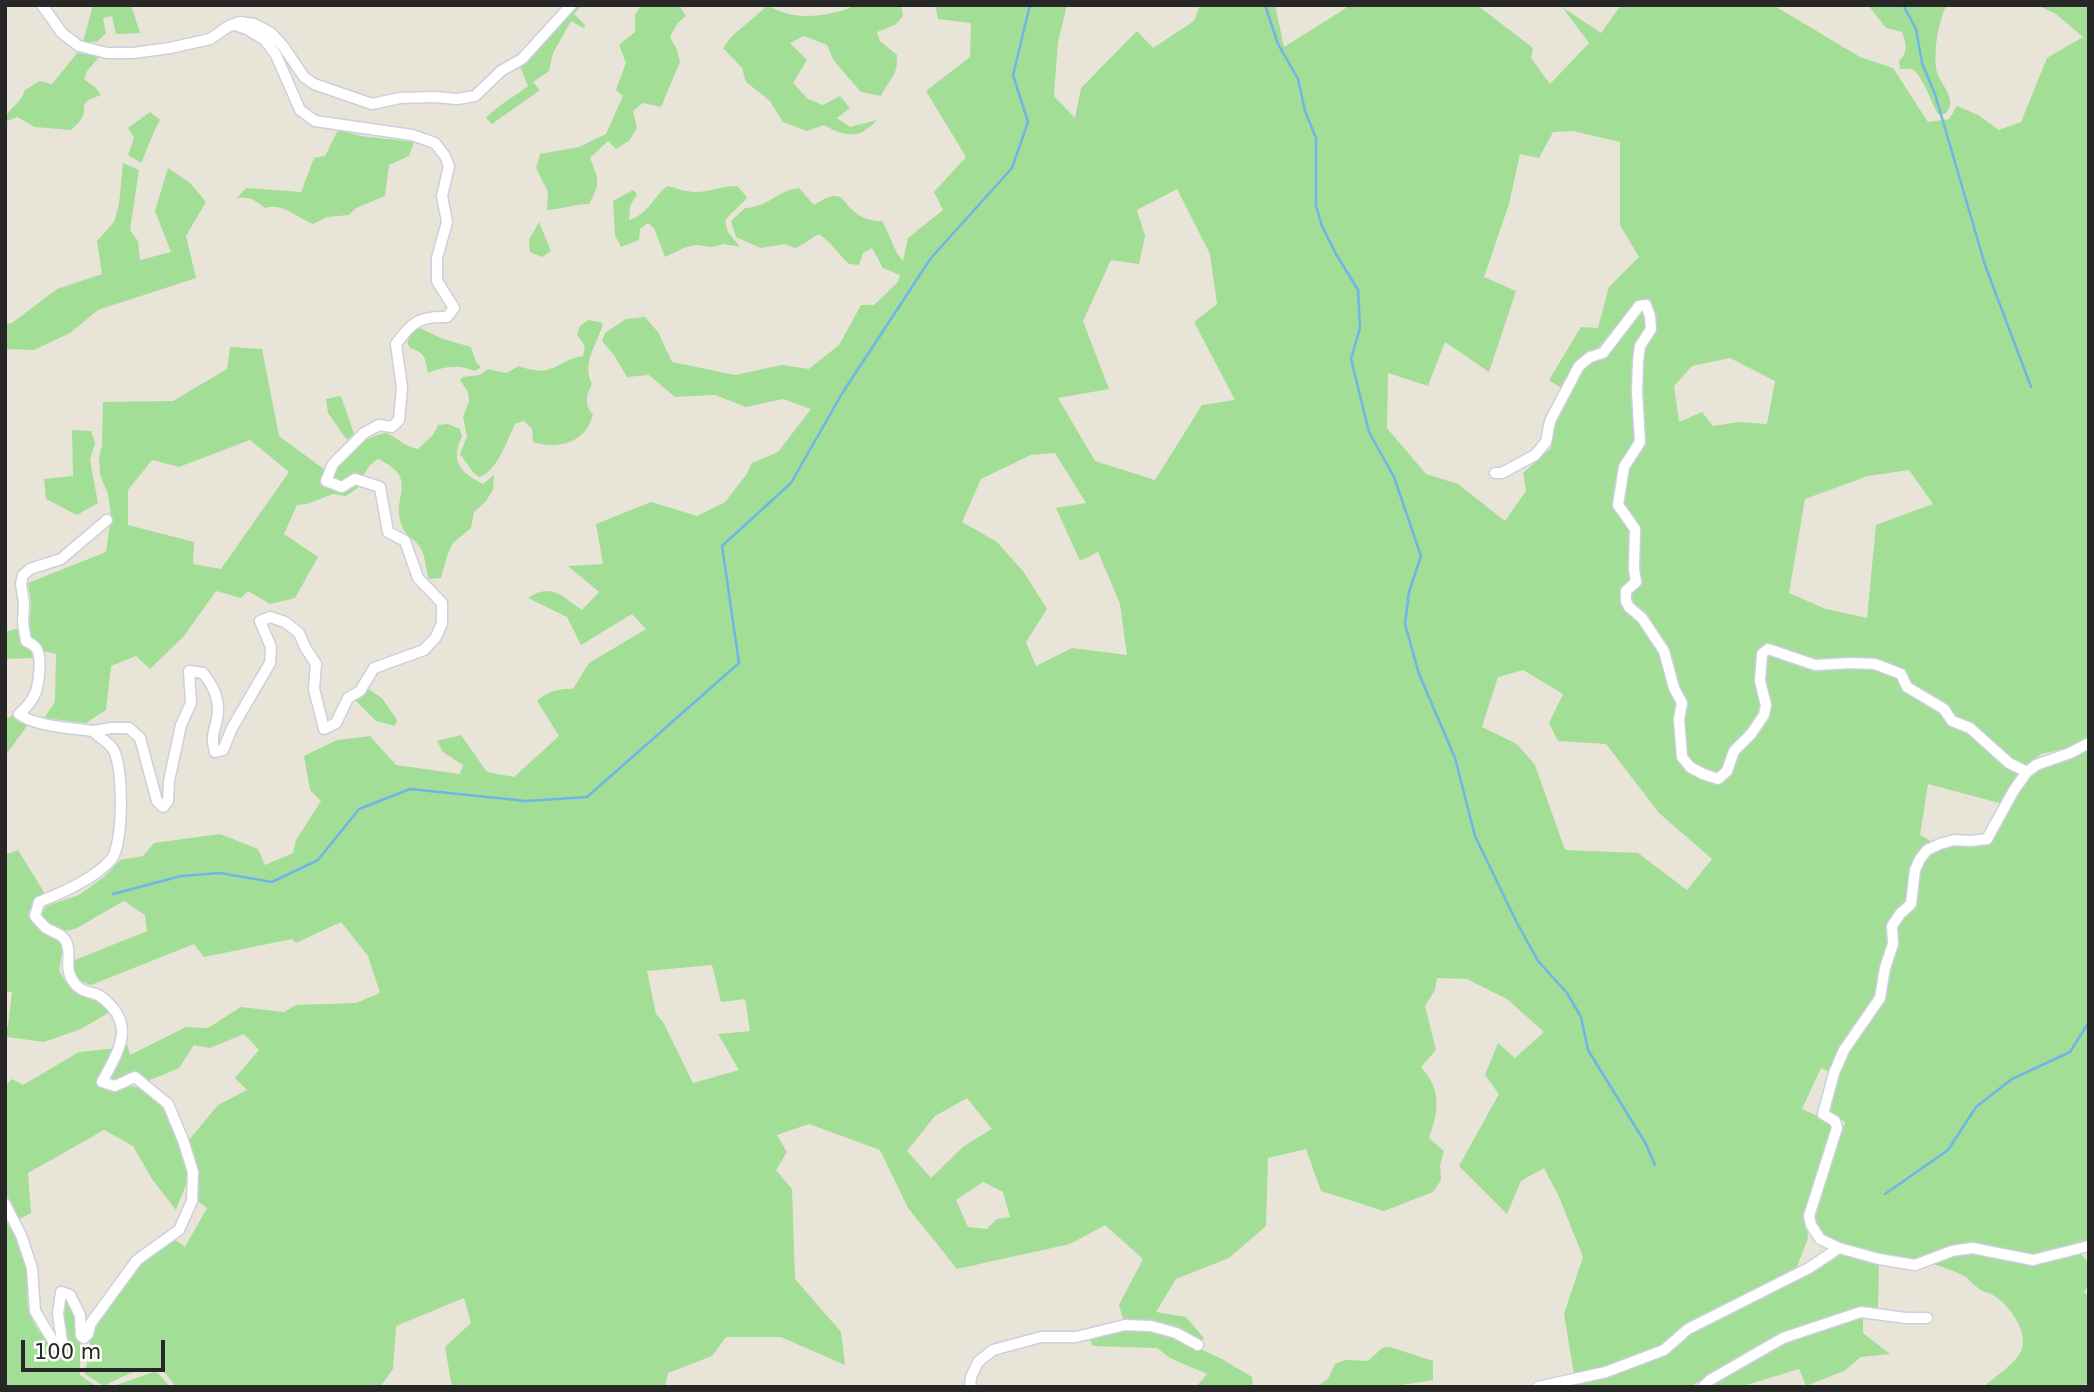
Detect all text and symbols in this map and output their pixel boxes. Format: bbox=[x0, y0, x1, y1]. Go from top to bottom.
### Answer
scale bar bbox=[24, 1326, 168, 1370]
text: 100 m bbox=[34, 1340, 101, 1364]

